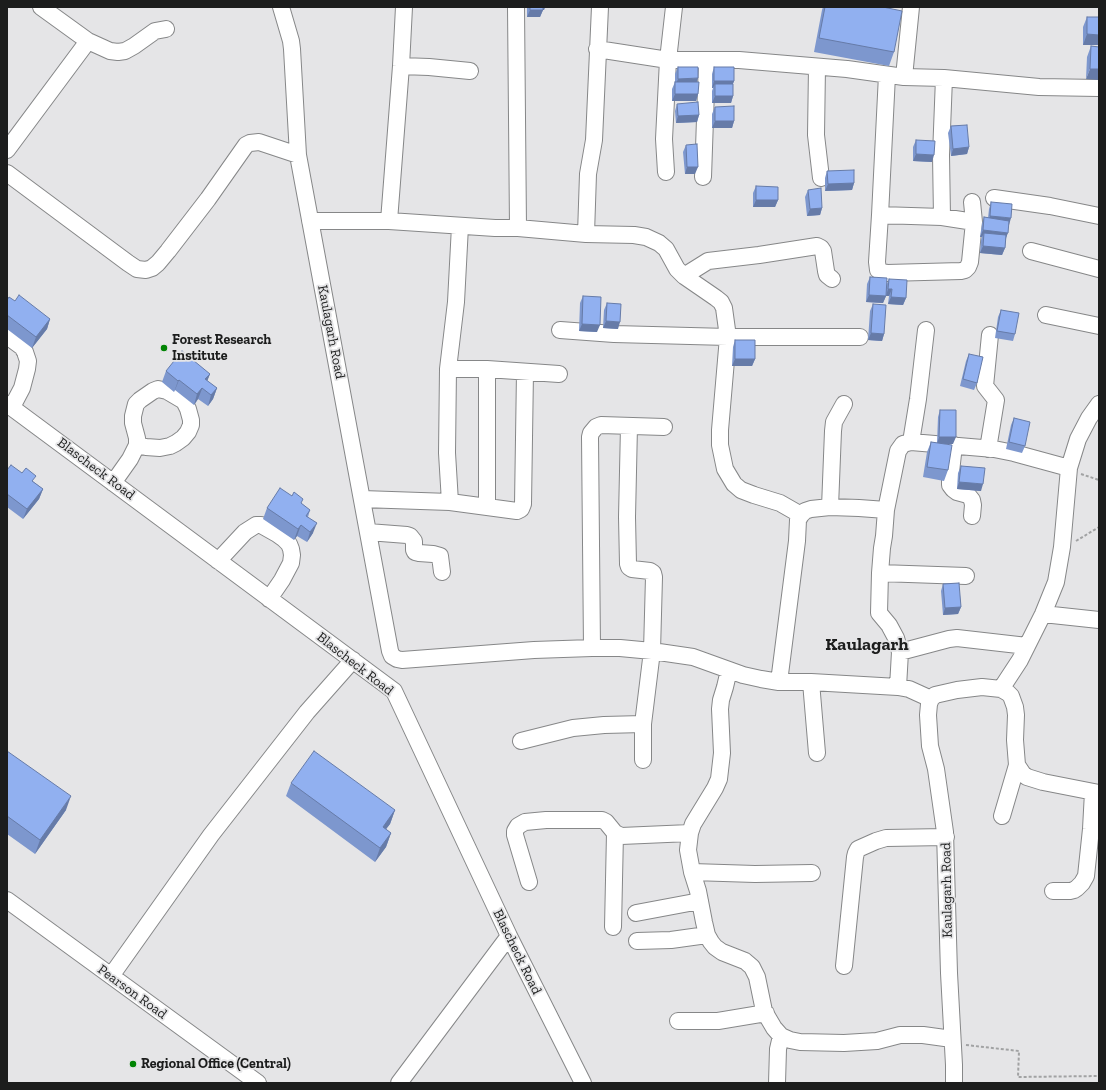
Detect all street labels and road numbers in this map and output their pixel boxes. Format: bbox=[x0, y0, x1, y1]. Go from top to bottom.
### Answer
street label: Kaulagarh Road bbox=[314, 284, 348, 380]
street label: Blascheck Road bbox=[54, 434, 138, 504]
street label: Blascheck Road bbox=[313, 629, 397, 699]
street label: Kaulagarh Road bbox=[938, 842, 956, 938]
street label: Blascheck Road bbox=[489, 907, 545, 997]
street label: Pearson Road bbox=[94, 961, 170, 1023]

